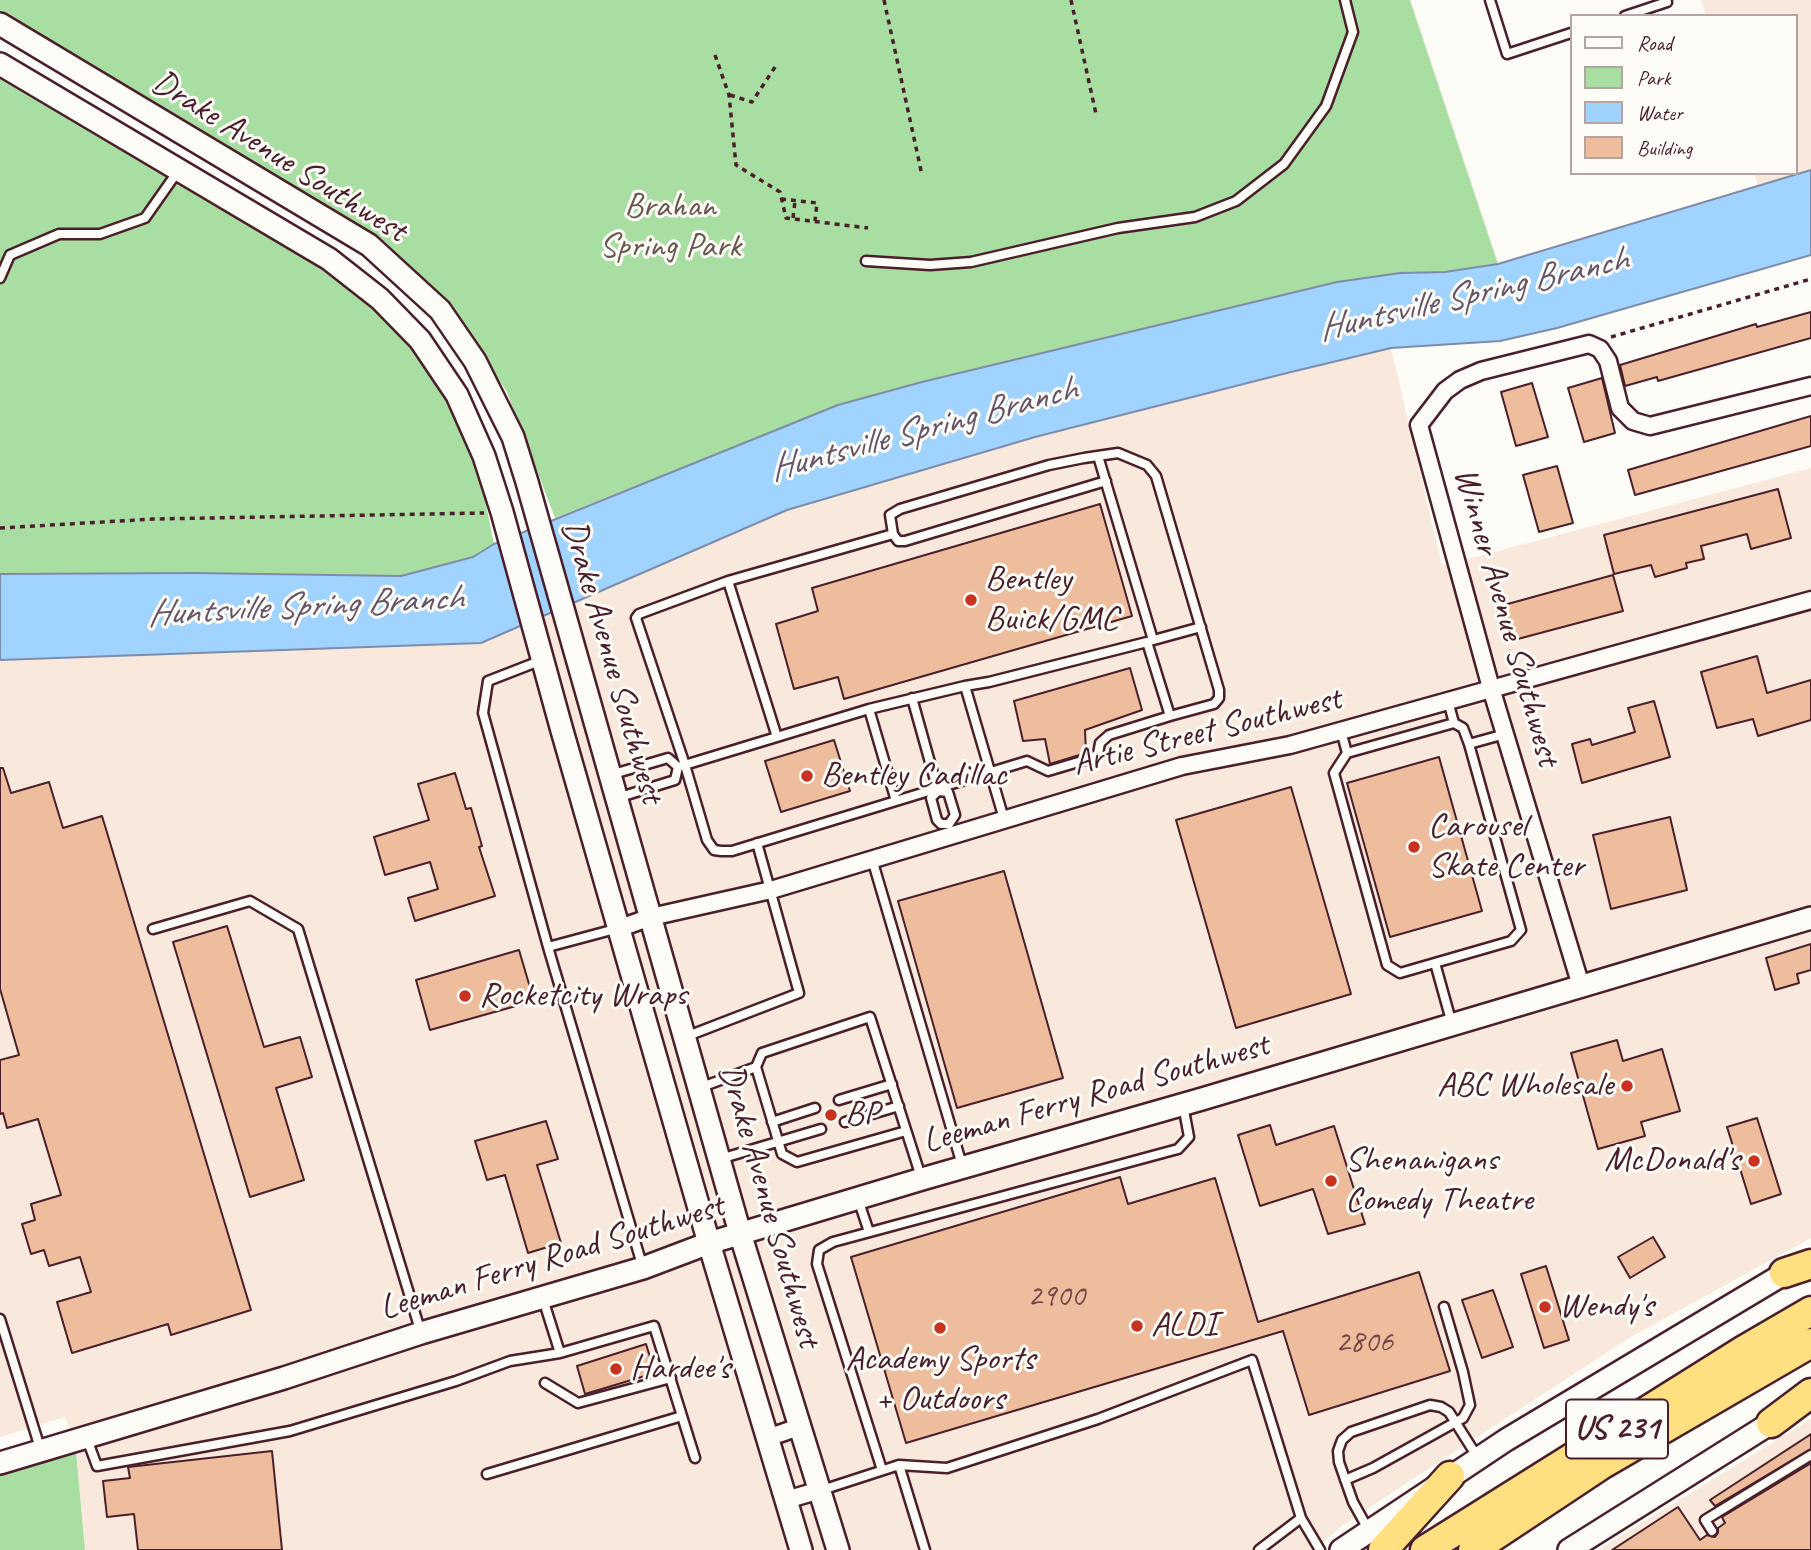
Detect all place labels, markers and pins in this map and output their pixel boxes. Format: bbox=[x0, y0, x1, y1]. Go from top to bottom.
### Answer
place label: Bentley Buick/GMC bbox=[985, 559, 1118, 641]
marker: Bentley Buick/GMC bbox=[963, 592, 979, 608]
place label: Bentley Cadillac bbox=[821, 755, 1006, 797]
marker: Bentley Cadillac bbox=[799, 768, 815, 784]
place label: Carousel Skate Center bbox=[1428, 806, 1584, 888]
marker: Carousel Skate Center bbox=[1406, 839, 1422, 855]
place label: Rocketcity Wraps bbox=[479, 975, 687, 1017]
marker: Rocketcity Wraps bbox=[457, 988, 473, 1004]
place label: ABC Wholesale bbox=[1437, 1065, 1613, 1107]
marker: ABC Wholesale bbox=[1619, 1078, 1635, 1094]
place label: BP bbox=[845, 1094, 879, 1136]
marker: BP bbox=[823, 1107, 839, 1123]
place label: Shenanigans Comedy Theatre bbox=[1345, 1140, 1533, 1222]
place label: McDonald's bbox=[1604, 1140, 1740, 1182]
marker: McDonald's bbox=[1746, 1153, 1762, 1169]
marker: Shenanigans Comedy Theatre bbox=[1323, 1173, 1339, 1189]
place label: Wendy's bbox=[1559, 1286, 1653, 1328]
marker: Wendy's bbox=[1537, 1299, 1553, 1315]
place label: ALDI bbox=[1151, 1305, 1217, 1347]
marker: ALDI bbox=[1129, 1318, 1145, 1334]
marker: Academy Sports + Outdoors bbox=[932, 1320, 948, 1336]
place label: Academy Sports + Outdoors bbox=[845, 1339, 1035, 1421]
place label: Hardee's bbox=[630, 1348, 730, 1390]
marker: Hardee's bbox=[608, 1361, 624, 1377]

